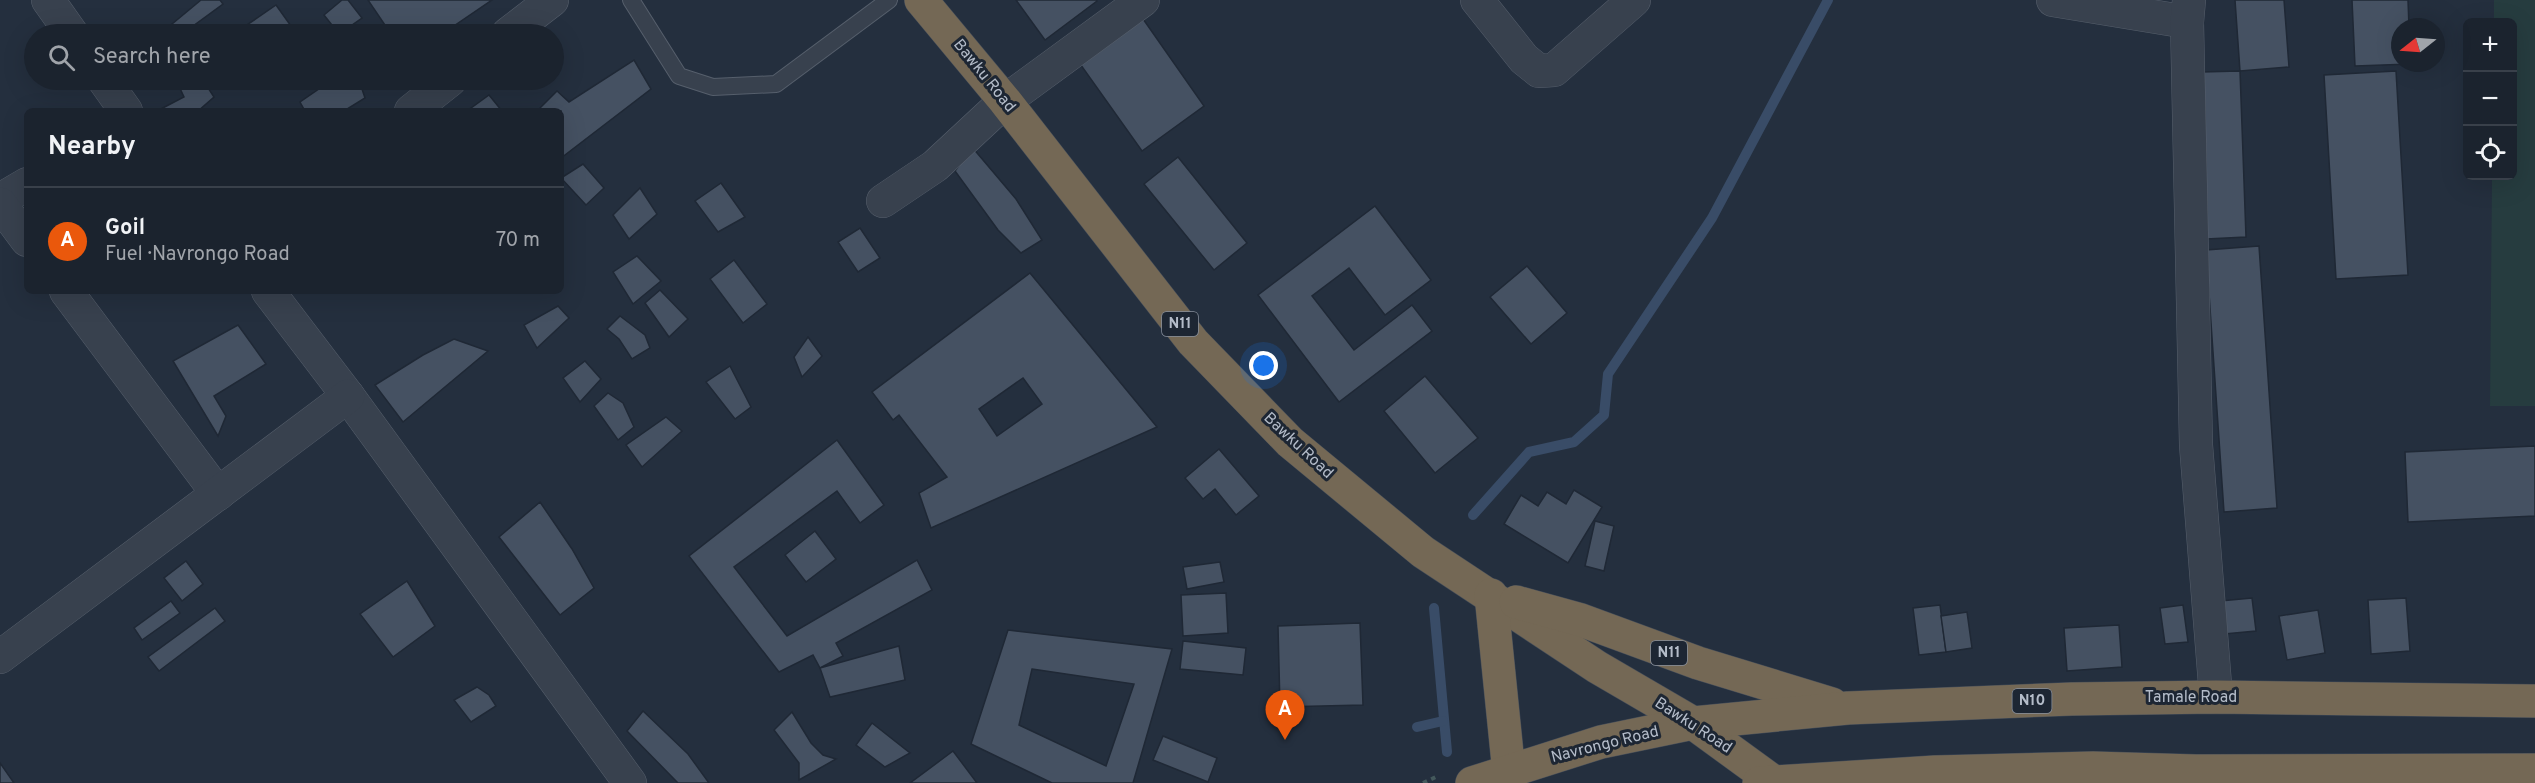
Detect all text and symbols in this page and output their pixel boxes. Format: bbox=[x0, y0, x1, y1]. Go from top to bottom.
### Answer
north arrow bbox=[2391, 18, 2445, 72]
map controls bbox=[2463, 18, 2517, 180]
button: + bbox=[2463, 18, 2517, 72]
search box bbox=[24, 24, 564, 90]
street label: Bawku Road bbox=[948, 35, 1020, 117]
icon: search bbox=[45, 41, 78, 74]
text: Search here bbox=[93, 44, 211, 71]
button: − bbox=[2463, 72, 2517, 126]
button: locate bbox=[2463, 126, 2517, 180]
text: Nearby bbox=[48, 131, 136, 164]
text: Goil bbox=[105, 215, 145, 242]
text: A bbox=[60, 228, 75, 254]
text: 70 m bbox=[496, 228, 540, 254]
text: Fuel · Navrongo Road bbox=[105, 242, 290, 268]
road number: N11 bbox=[1162, 312, 1198, 336]
your location bbox=[1249, 351, 1278, 380]
street label: Bawku Road bbox=[1259, 409, 1337, 483]
road number: N11 bbox=[1651, 641, 1687, 665]
street label: Tamale Road bbox=[2145, 688, 2237, 708]
road number: N10 bbox=[2012, 689, 2052, 713]
pin: A bbox=[1266, 690, 1304, 740]
street label: Bawku Road bbox=[1650, 694, 1736, 758]
street label: Navrongo Road bbox=[1549, 722, 1661, 768]

